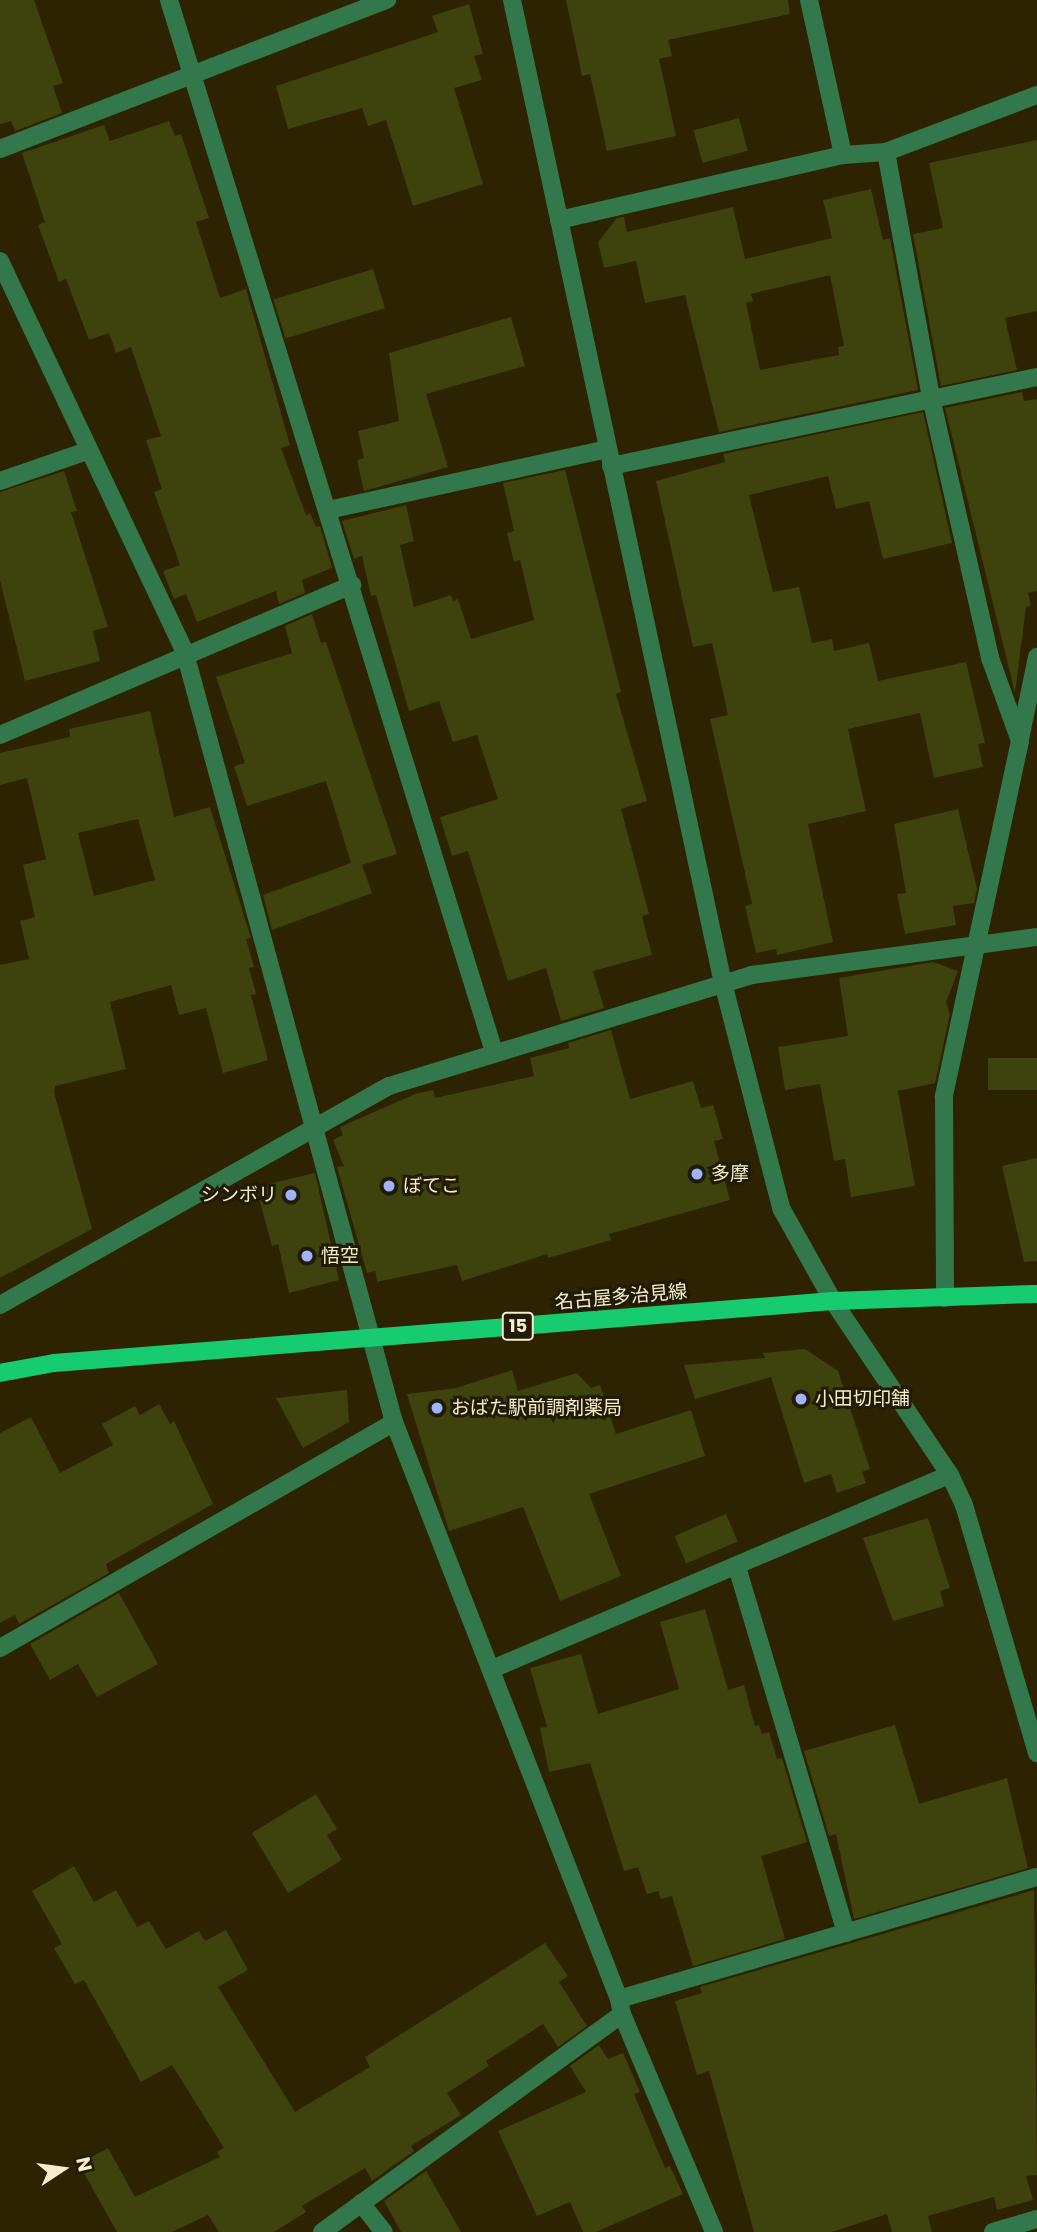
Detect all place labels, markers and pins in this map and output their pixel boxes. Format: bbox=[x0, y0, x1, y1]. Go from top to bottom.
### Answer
place label: 多摩 bbox=[711, 1163, 749, 1185]
marker: 多摩 bbox=[689, 1166, 705, 1182]
place label: ぼてこ bbox=[403, 1175, 460, 1197]
marker: ぼてこ bbox=[381, 1178, 397, 1194]
place label: シンボリ bbox=[201, 1184, 277, 1206]
marker: シンボリ bbox=[283, 1187, 299, 1203]
place label: 悟空 bbox=[321, 1245, 359, 1267]
marker: 悟空 bbox=[299, 1248, 315, 1264]
place label: 小田切印舗 bbox=[815, 1388, 910, 1410]
marker: 小田切印舗 bbox=[793, 1391, 809, 1407]
place label: おばた駅前調剤薬局 bbox=[451, 1397, 622, 1419]
marker: おばた駅前調剤薬局 bbox=[429, 1400, 445, 1416]

